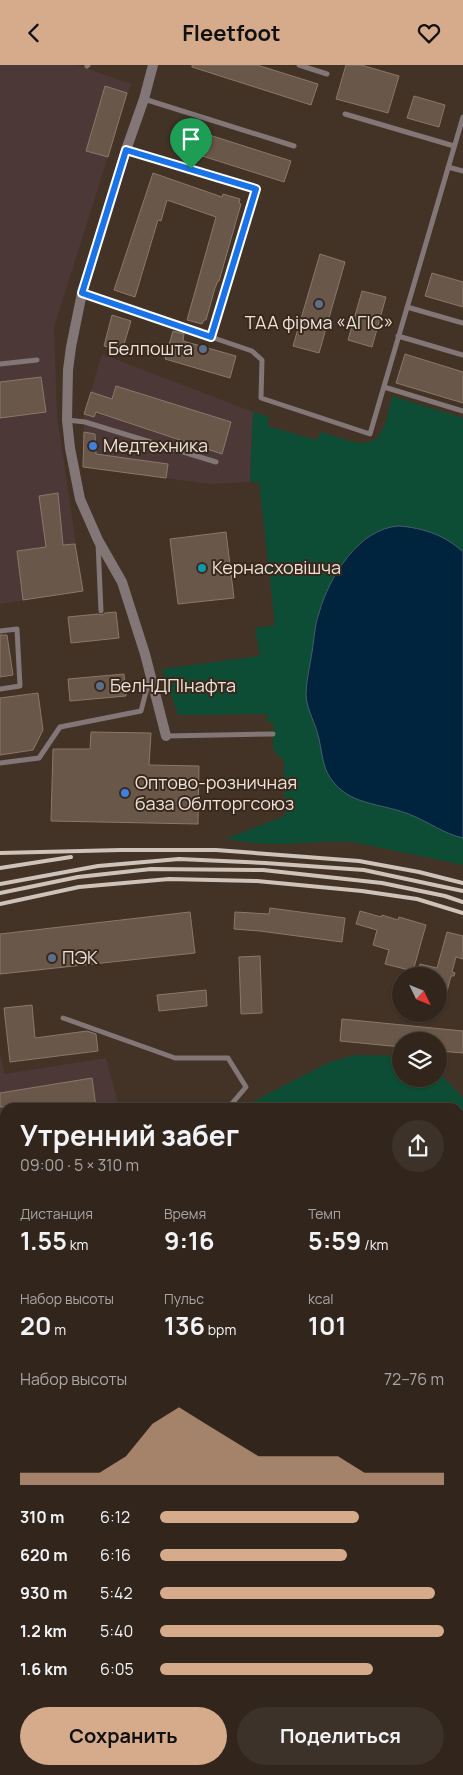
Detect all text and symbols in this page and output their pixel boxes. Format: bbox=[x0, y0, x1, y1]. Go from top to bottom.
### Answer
text: Fleetfoot bbox=[182, 18, 281, 48]
icon: back bbox=[20, 19, 48, 47]
icon: heart bbox=[415, 19, 443, 47]
pin bbox=[170, 118, 212, 169]
icon: arrive bbox=[177, 125, 205, 153]
marker: ТАА фірма «АГІС» bbox=[313, 298, 325, 310]
place label: ТАА фірма «АГІС» bbox=[245, 310, 393, 334]
place label: Белпошта bbox=[108, 336, 193, 360]
marker: Белпошта bbox=[197, 343, 209, 355]
place label: Медтехника bbox=[103, 433, 208, 457]
marker: Медтехника bbox=[87, 440, 99, 452]
place label: Кернасховішча bbox=[212, 555, 341, 579]
marker: Кернасховішча bbox=[196, 562, 208, 574]
place label: БелНДПІнафта bbox=[110, 673, 236, 697]
marker: БелНДПІнафта bbox=[94, 680, 106, 692]
place label: Оптово-розничная база Облторгсоюз bbox=[135, 770, 297, 815]
marker: Оптово-розничная база Облторгсоюз bbox=[119, 787, 131, 799]
place label: ПЭК bbox=[62, 945, 98, 969]
marker: ПЭК bbox=[46, 952, 58, 964]
north arrow bbox=[392, 967, 448, 1023]
map controls bbox=[392, 967, 447, 1087]
button: layers bbox=[392, 1032, 447, 1087]
text: Утренний забег bbox=[20, 1116, 239, 1154]
button: share bbox=[392, 1120, 444, 1172]
text: 09:00 · 5 × 310 m bbox=[20, 1154, 139, 1176]
text: Дистанция bbox=[20, 1204, 93, 1223]
text: Время bbox=[164, 1204, 206, 1223]
text: Темп bbox=[308, 1204, 341, 1223]
text: 1.55 bbox=[20, 1223, 67, 1258]
text: 9:16 bbox=[164, 1223, 215, 1258]
text: 5:59 bbox=[308, 1223, 361, 1258]
text: km bbox=[67, 1235, 88, 1254]
text: /km bbox=[361, 1235, 388, 1254]
text: Набор высоты bbox=[20, 1289, 114, 1308]
text: Пульс bbox=[164, 1289, 204, 1308]
text: kcal bbox=[308, 1289, 334, 1308]
text: 20 bbox=[20, 1308, 51, 1343]
text: 136 bbox=[164, 1308, 205, 1343]
text: 101 bbox=[308, 1308, 346, 1343]
text: m bbox=[51, 1320, 66, 1339]
text: bpm bbox=[205, 1320, 236, 1339]
text: Набор высоты bbox=[20, 1368, 127, 1390]
text: 72–76 m bbox=[384, 1368, 444, 1390]
text: 310 m bbox=[20, 1506, 64, 1528]
text: 6:12 bbox=[100, 1506, 130, 1528]
text: 620 m bbox=[20, 1544, 68, 1566]
text: 6:16 bbox=[100, 1544, 131, 1566]
text: 930 m bbox=[20, 1582, 67, 1604]
text: 5:42 bbox=[100, 1582, 133, 1604]
text: 1.2 km bbox=[20, 1620, 67, 1642]
text: 5:40 bbox=[100, 1620, 133, 1642]
text: 1.6 km bbox=[20, 1658, 67, 1680]
text: 6:05 bbox=[100, 1658, 134, 1680]
button: Сохранить bbox=[20, 1707, 227, 1765]
button: Поделиться bbox=[237, 1707, 444, 1765]

